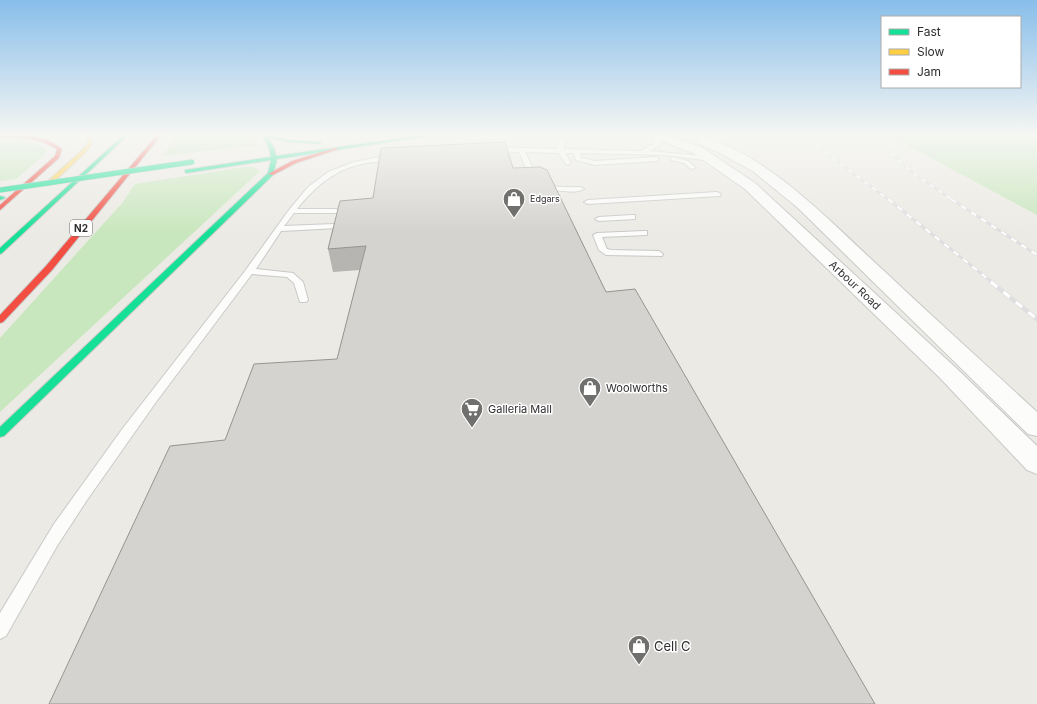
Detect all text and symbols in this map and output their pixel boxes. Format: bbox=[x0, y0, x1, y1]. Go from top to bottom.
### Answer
legend bbox=[881, 16, 1021, 88]
text: Fast bbox=[917, 24, 941, 39]
text: Slow bbox=[917, 44, 945, 59]
text: Jam bbox=[917, 64, 941, 79]
shop icon: Edgars bbox=[501, 186, 527, 219]
place label: Edgars bbox=[530, 193, 560, 204]
road number: N2 bbox=[70, 220, 92, 236]
street label: Arbour Road bbox=[826, 258, 884, 312]
shop icon: Woolworths bbox=[577, 375, 603, 408]
place label: Woolworths bbox=[606, 381, 668, 395]
supermarket icon: Galleria Mall bbox=[459, 396, 485, 429]
place label: Galleria Mall bbox=[488, 402, 552, 416]
shop icon: Cell C bbox=[626, 633, 652, 666]
place label: Cell C bbox=[654, 638, 691, 654]

